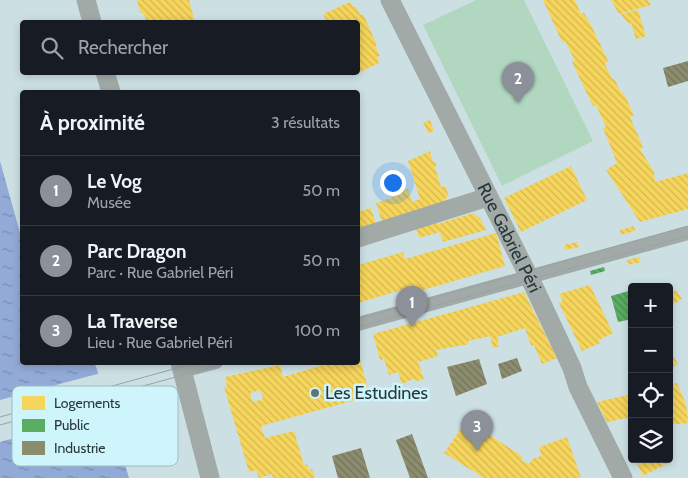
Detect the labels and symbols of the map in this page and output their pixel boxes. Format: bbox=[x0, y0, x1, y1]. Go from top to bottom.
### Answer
pin: 2 bbox=[502, 62, 534, 103]
your location bbox=[380, 170, 406, 196]
street label: Rue Gabriel Péri bbox=[473, 179, 546, 296]
pin: 1 bbox=[396, 286, 428, 327]
place label: Les Estudines bbox=[325, 382, 428, 404]
legend bbox=[12, 386, 178, 466]
marker: Les Estudines bbox=[309, 387, 321, 399]
text: Logements bbox=[54, 394, 121, 412]
pin: 3 bbox=[461, 410, 493, 451]
text: Public bbox=[54, 416, 90, 434]
text: Industrie bbox=[54, 439, 105, 457]

